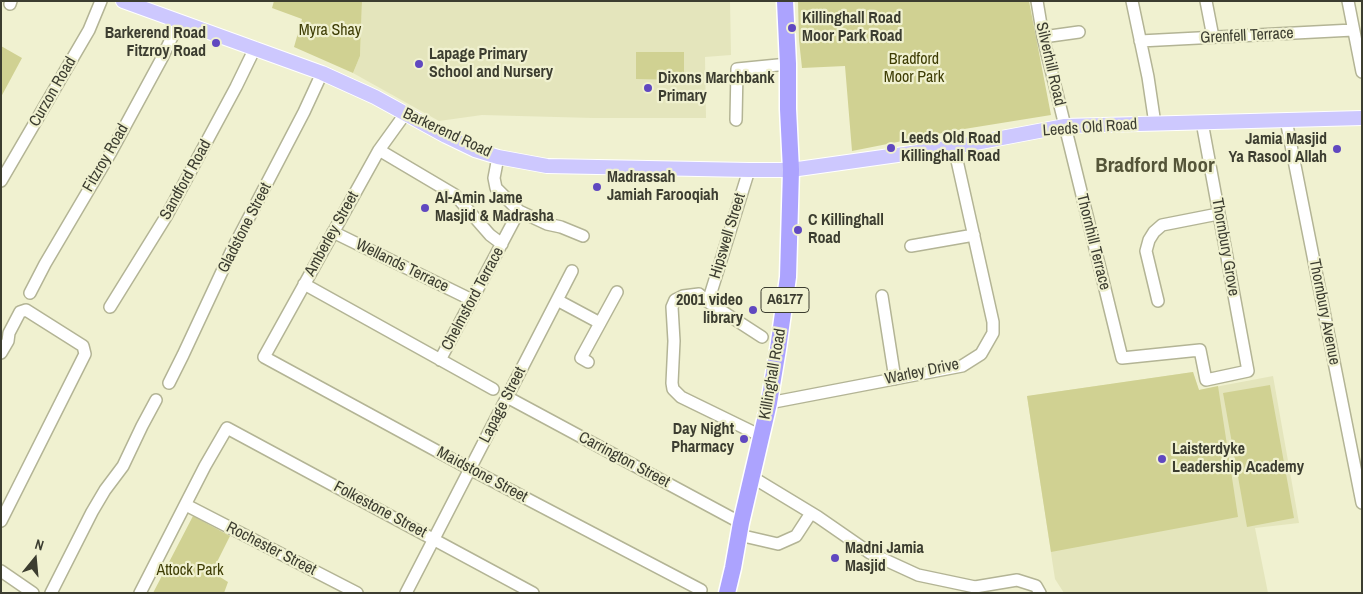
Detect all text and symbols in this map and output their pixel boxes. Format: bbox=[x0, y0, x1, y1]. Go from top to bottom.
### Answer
place label: Killinghall Road Moor Park Road bbox=[802, 9, 903, 47]
street label: Silverhill Road bbox=[1031, 20, 1069, 108]
park label: Myra Shay bbox=[299, 21, 361, 41]
marker: Killinghall Road Moor Park Road bbox=[786, 22, 798, 34]
place label: Barkerend Road Fitzroy Road bbox=[105, 24, 206, 62]
street label: Grenfell Terrace bbox=[1200, 24, 1294, 48]
marker: Barkerend Road Fitzroy Road bbox=[210, 37, 222, 49]
place label: Lapage Primary School and Nursery bbox=[429, 45, 553, 83]
park label: Bradford Moor Park bbox=[884, 50, 944, 88]
street label: Curzon Road bbox=[25, 54, 81, 130]
marker: Lapage Primary School and Nursery bbox=[413, 58, 425, 70]
place label: Dixons Marchbank Primary bbox=[658, 69, 775, 107]
marker: Dixons Marchbank Primary bbox=[642, 82, 654, 94]
street label: Barkerend Road bbox=[400, 104, 494, 162]
street label: Leeds Old Road bbox=[1042, 115, 1138, 141]
street label: Fitzroy Road bbox=[79, 121, 133, 195]
place label: Leeds Old Road Killinghall Road bbox=[901, 129, 1001, 167]
place label: Jamia Masjid Ya Rasool Allah bbox=[1229, 130, 1327, 168]
street label: Sandford Road bbox=[156, 137, 216, 223]
marker: Leeds Old Road Killinghall Road bbox=[885, 142, 897, 154]
marker: Jamia Masjid Ya Rasool Allah bbox=[1331, 143, 1343, 155]
district label: Bradford Moor bbox=[1095, 153, 1215, 179]
place label: Madrassah Jamiah Farooqiah bbox=[607, 168, 719, 206]
street label: Gladstone Street bbox=[214, 180, 276, 276]
marker: Madrassah Jamiah Farooqiah bbox=[591, 181, 603, 193]
street label: Amberley Street bbox=[301, 188, 363, 280]
place label: Al-Amin Jame Masjid & Madrasha bbox=[435, 189, 554, 227]
street label: Hipswell Street bbox=[706, 191, 750, 281]
street label: Thornhill Terrace bbox=[1072, 192, 1114, 292]
street label: Thornbury Grove bbox=[1207, 197, 1243, 297]
marker: Al-Amin Jame Masjid & Madrasha bbox=[419, 202, 431, 214]
place label: C Killinghall Road bbox=[808, 211, 884, 249]
marker: C Killinghall Road bbox=[792, 224, 804, 236]
street label: Wellands Terrace bbox=[352, 235, 452, 297]
street label: Chelmsford Terrace bbox=[438, 244, 508, 354]
street label: Thornbury Avenue bbox=[1304, 257, 1344, 367]
road number: A6177 bbox=[761, 288, 809, 312]
place label: 2001 video library bbox=[676, 291, 743, 329]
marker: 2001 video library bbox=[747, 304, 759, 316]
street label: Killinghall Road bbox=[756, 327, 790, 421]
street label: Warley Drive bbox=[883, 355, 961, 389]
street label: Lapage Street bbox=[476, 364, 530, 446]
place label: Day Night Pharmacy bbox=[671, 420, 734, 458]
street label: Carrington Street bbox=[575, 428, 673, 492]
marker: Day Night Pharmacy bbox=[738, 433, 750, 445]
place label: Laisterdyke Leadership Academy bbox=[1172, 440, 1304, 478]
street label: Maidstone Street bbox=[433, 443, 531, 507]
marker: Laisterdyke Leadership Academy bbox=[1156, 453, 1168, 465]
street label: Folkestone Street bbox=[330, 478, 430, 542]
street label: Rochester Street bbox=[223, 518, 319, 580]
north arrow bbox=[10, 534, 60, 584]
text: N bbox=[33, 535, 46, 554]
place label: Madni Jamia Masjid bbox=[845, 539, 924, 577]
marker: Madni Jamia Masjid bbox=[829, 552, 841, 564]
park label: Attock Park bbox=[156, 561, 224, 581]

